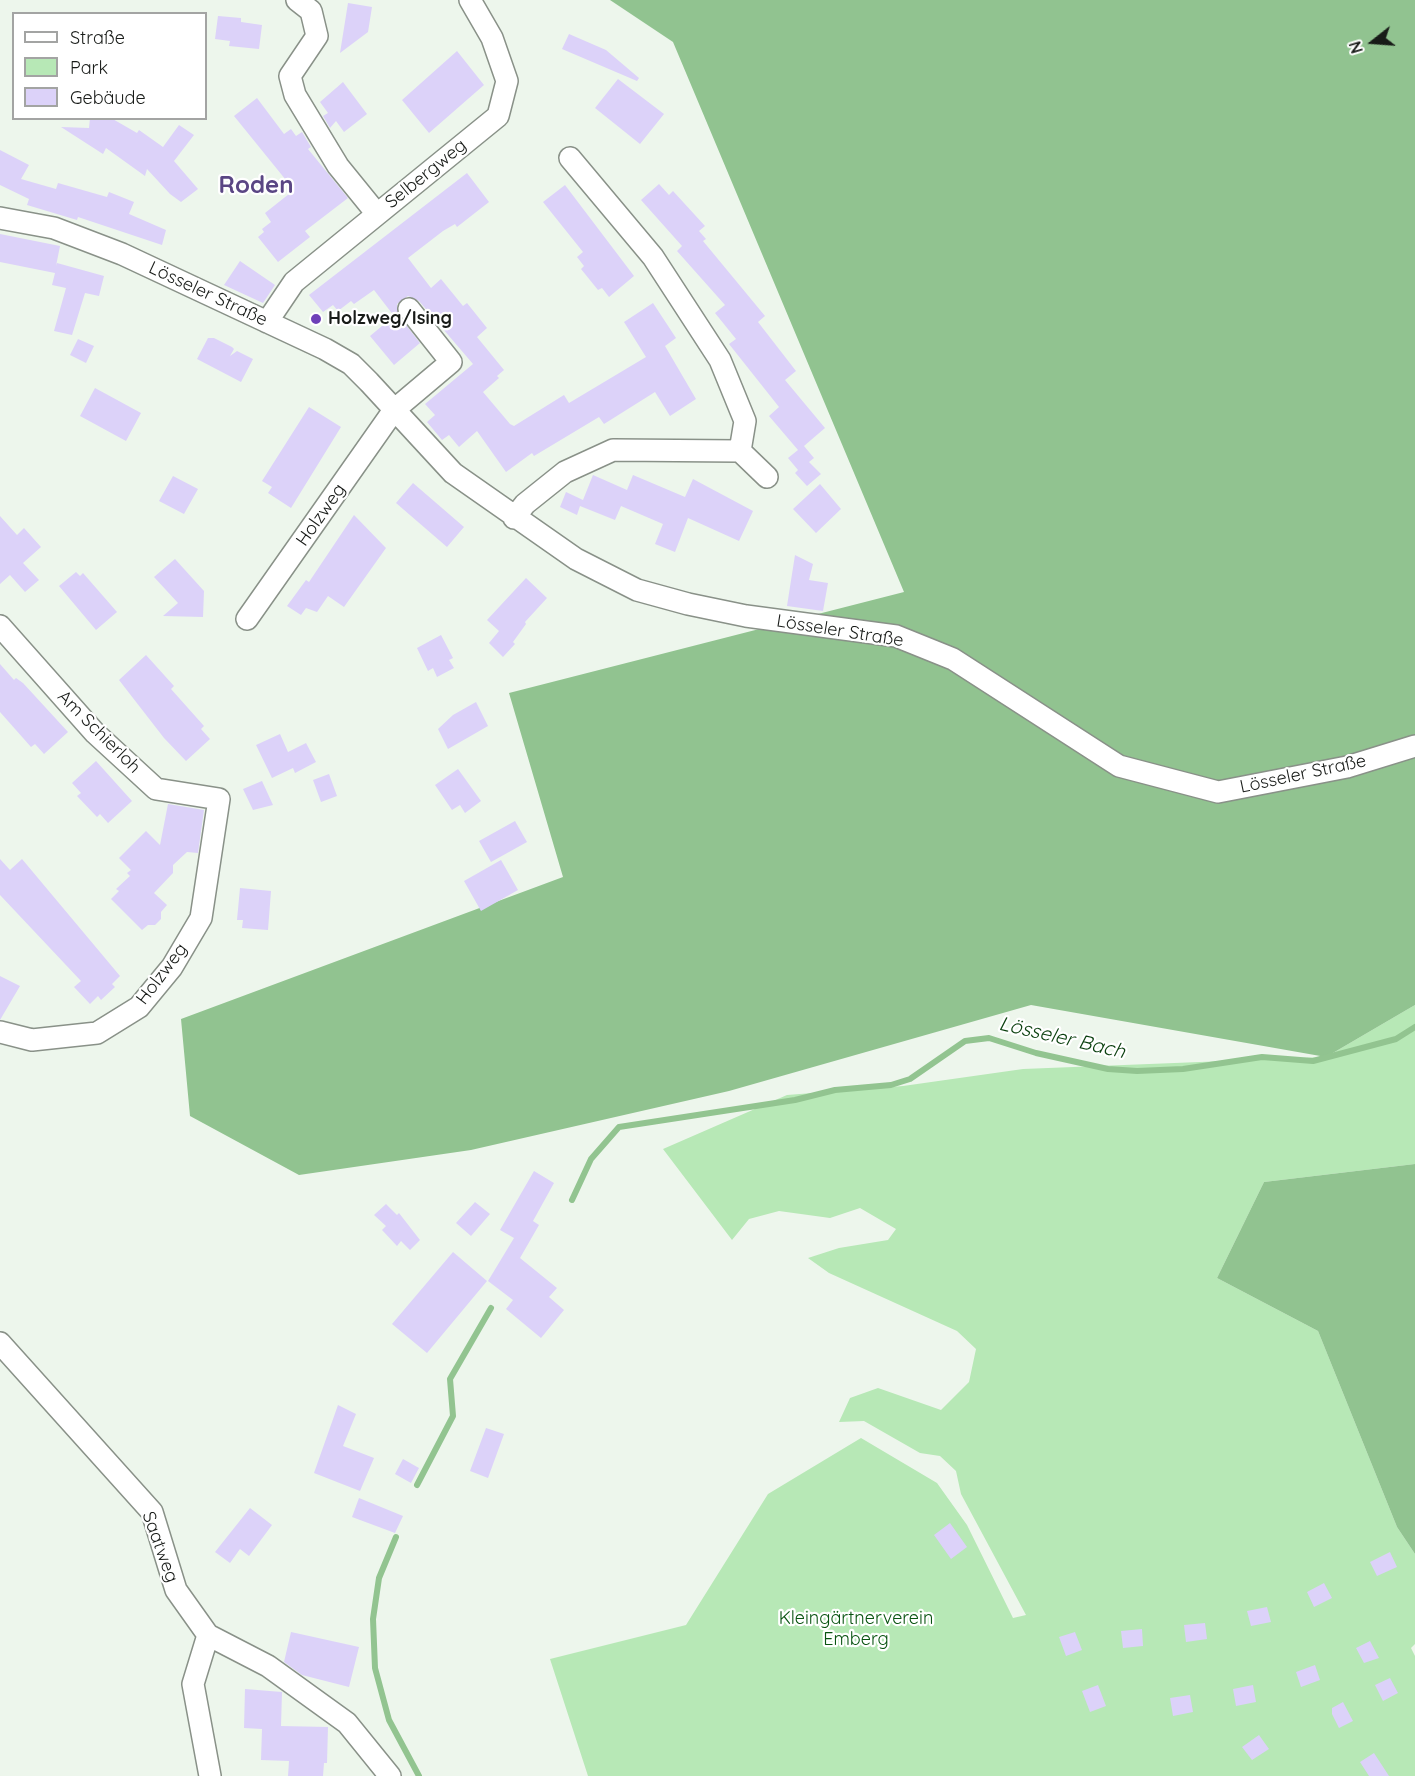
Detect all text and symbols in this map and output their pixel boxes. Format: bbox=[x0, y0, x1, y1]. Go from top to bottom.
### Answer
legend bbox=[12, 12, 207, 120]
north arrow bbox=[1343, 12, 1403, 72]
text: Straße bbox=[70, 26, 125, 49]
text: N bbox=[1345, 39, 1367, 56]
text: Park bbox=[70, 56, 108, 79]
text: Gebäude bbox=[70, 86, 146, 109]
street label: Selbergweg bbox=[381, 135, 471, 213]
district label: Roden bbox=[219, 172, 293, 200]
street label: Lösseler Straße bbox=[145, 257, 271, 331]
place label: Holzweg/Ising bbox=[328, 308, 452, 330]
marker: Holzweg/Ising bbox=[309, 312, 323, 326]
street label: Holzweg bbox=[292, 480, 350, 550]
street label: Lösseler Straße bbox=[775, 610, 905, 652]
street label: Am Schierloh bbox=[53, 686, 145, 778]
street label: Lösseler Straße bbox=[1238, 750, 1368, 798]
street label: Holzweg bbox=[132, 939, 192, 1009]
water label: Lösseler Bach bbox=[997, 1012, 1127, 1064]
street label: Saatweg bbox=[137, 1509, 183, 1585]
park label: Kleingärtnerverein Emberg bbox=[779, 1608, 933, 1650]

